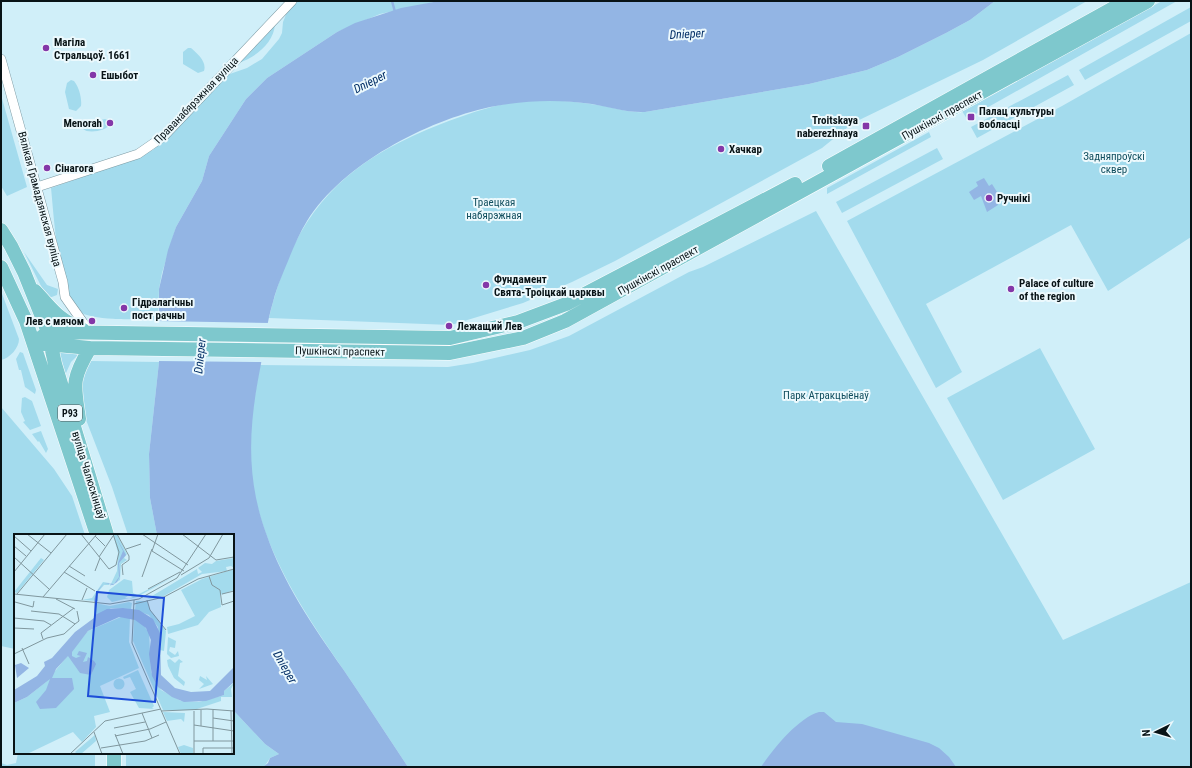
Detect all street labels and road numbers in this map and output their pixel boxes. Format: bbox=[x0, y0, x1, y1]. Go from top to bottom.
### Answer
street label: Праванабярэжная вуліца bbox=[152, 54, 241, 146]
street label: Пушкінскі праспект bbox=[900, 88, 985, 143]
street label: Вялікая Грамадзянская вуліца bbox=[15, 130, 64, 268]
street label: Пушкінскі праспект bbox=[616, 243, 701, 298]
street label: Пушкінскі праспект bbox=[295, 344, 385, 359]
road number: Р93 bbox=[58, 405, 82, 421]
street label: вуліца Чалюскінцаў bbox=[69, 430, 108, 521]

